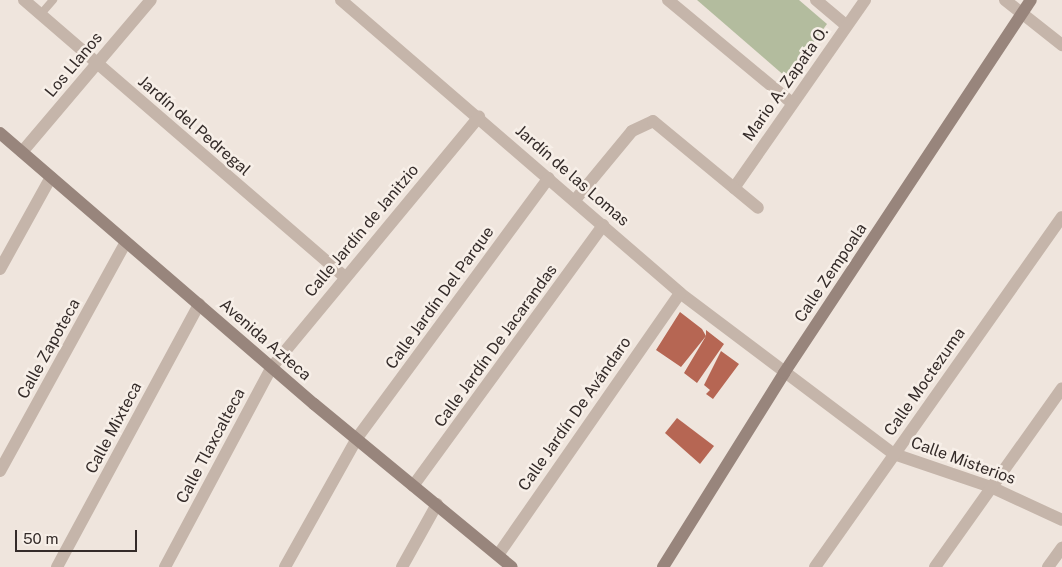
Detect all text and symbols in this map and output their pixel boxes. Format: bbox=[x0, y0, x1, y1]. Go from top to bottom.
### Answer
street label: Mario A. Zapata O. bbox=[739, 23, 833, 145]
street label: Los Llanos bbox=[41, 29, 107, 101]
street label: Jardín del Pedregal bbox=[134, 72, 254, 180]
street label: Jardín de las Lomas bbox=[511, 121, 633, 231]
street label: Calle Jardín de Janitzio bbox=[301, 161, 423, 301]
street label: Calle Zempoala bbox=[791, 220, 871, 326]
street label: Calle Jardín Del Parque bbox=[382, 223, 498, 373]
street label: Calle Jardín De Jacarandas bbox=[430, 261, 562, 431]
street label: Avenida Azteca bbox=[215, 295, 315, 385]
street label: Calle Zapoteca bbox=[14, 296, 84, 402]
street label: Calle Moctezuma bbox=[880, 324, 970, 440]
street label: Calle Jardín De Avándaro bbox=[514, 333, 636, 495]
street label: Calle Mixteca bbox=[82, 379, 146, 477]
street label: Calle Tlaxcalteca bbox=[173, 385, 249, 507]
street label: Calle Misterios bbox=[908, 433, 1018, 489]
scale bar bbox=[18, 520, 140, 552]
text: 50 m bbox=[23, 530, 58, 547]

